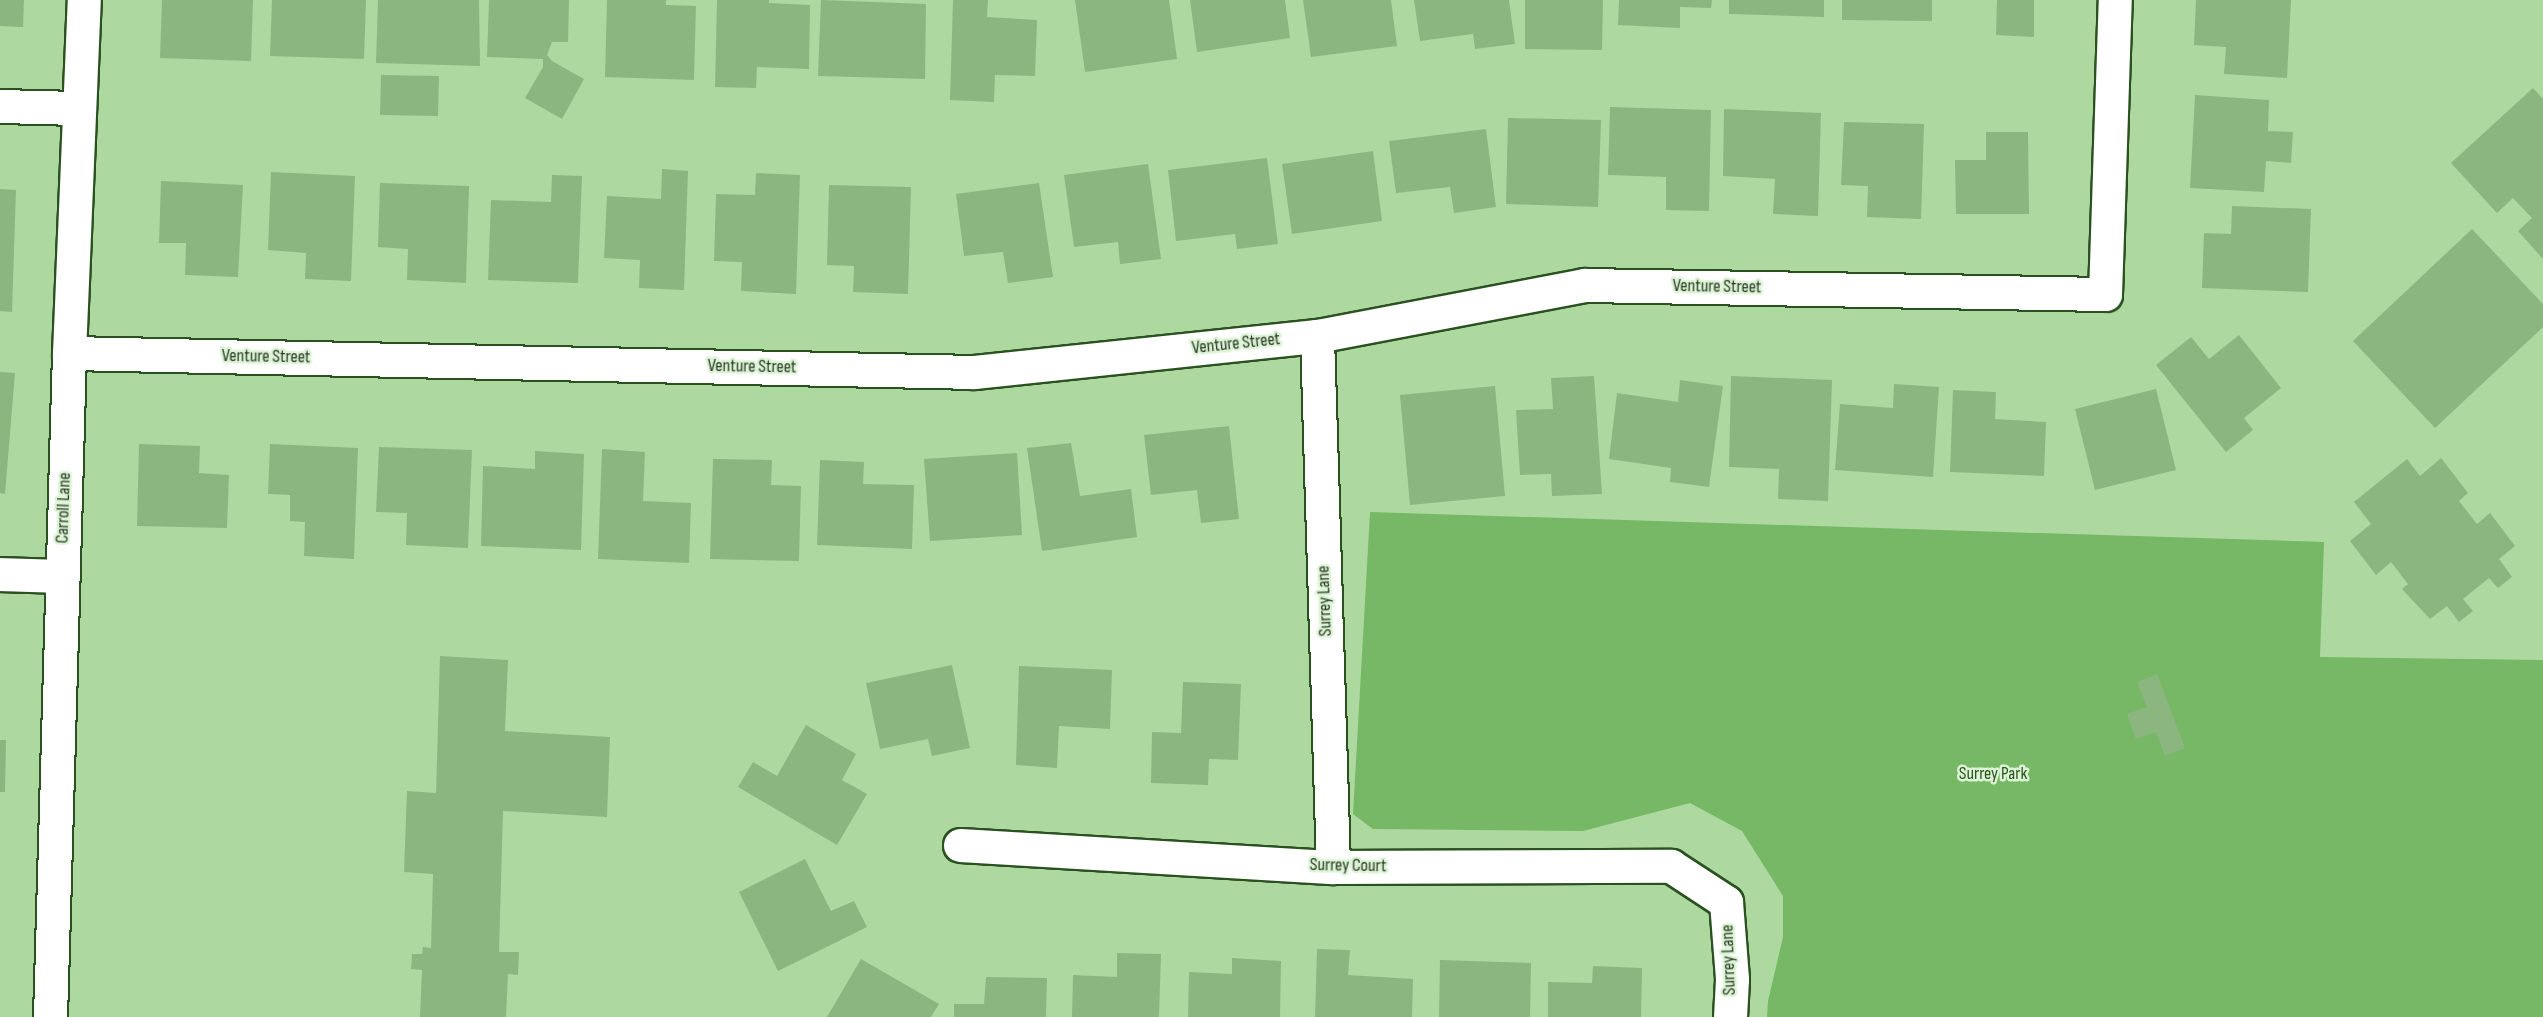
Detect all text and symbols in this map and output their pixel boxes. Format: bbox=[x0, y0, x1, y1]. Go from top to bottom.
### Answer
street label: Venture Street bbox=[1673, 275, 1761, 299]
street label: Venture Street bbox=[1191, 329, 1281, 359]
street label: Venture Street bbox=[222, 345, 310, 369]
street label: Venture Street bbox=[708, 355, 796, 379]
street label: Carroll Lane bbox=[52, 472, 76, 544]
street label: Surrey Lane bbox=[1313, 565, 1337, 637]
park label: Surrey Park bbox=[1959, 763, 2027, 785]
street label: Surrey Court bbox=[1310, 855, 1386, 877]
street label: Surrey Lane bbox=[1717, 924, 1741, 996]

